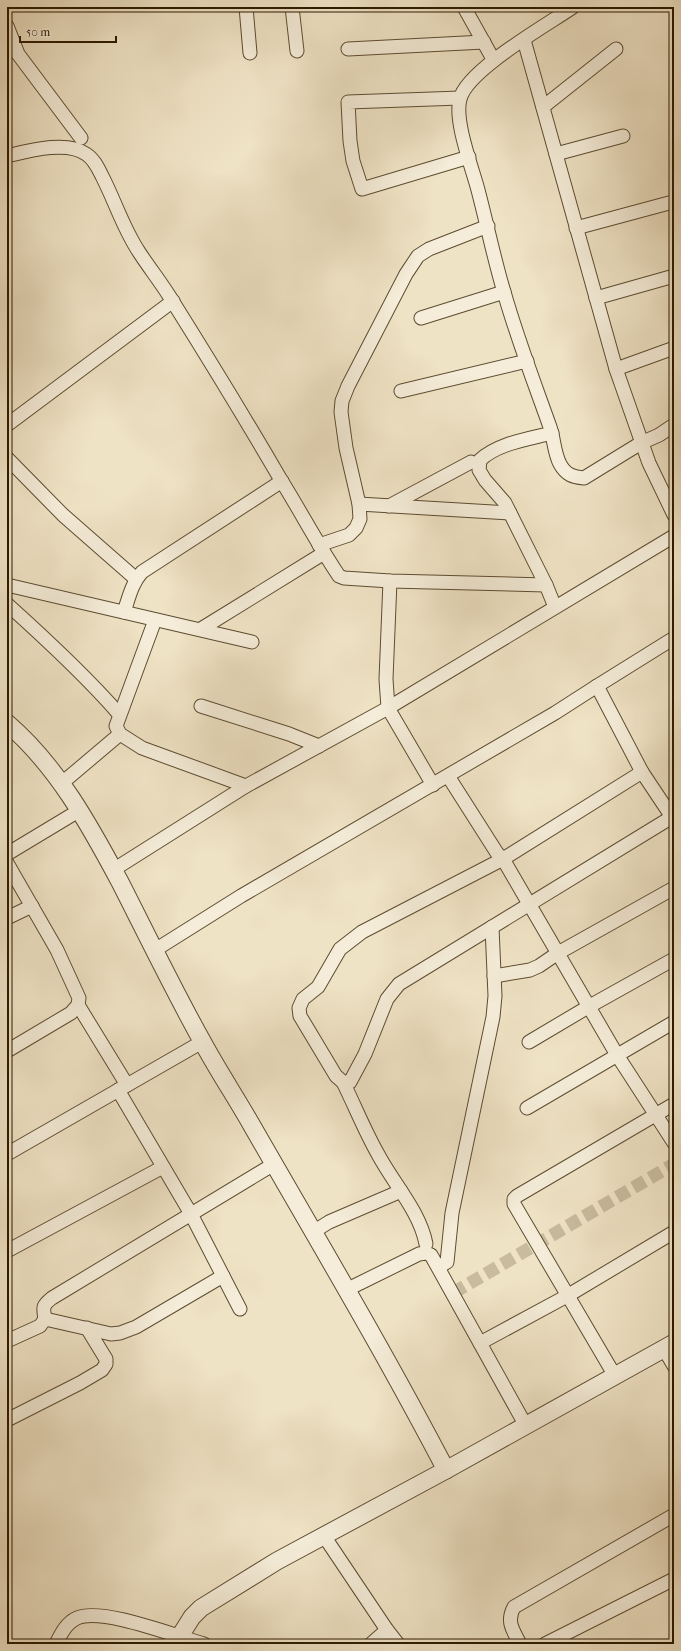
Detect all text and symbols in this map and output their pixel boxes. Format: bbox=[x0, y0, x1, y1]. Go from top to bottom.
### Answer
scale bar bbox=[20, 18, 116, 44]
text: 50 m bbox=[26, 25, 50, 39]

